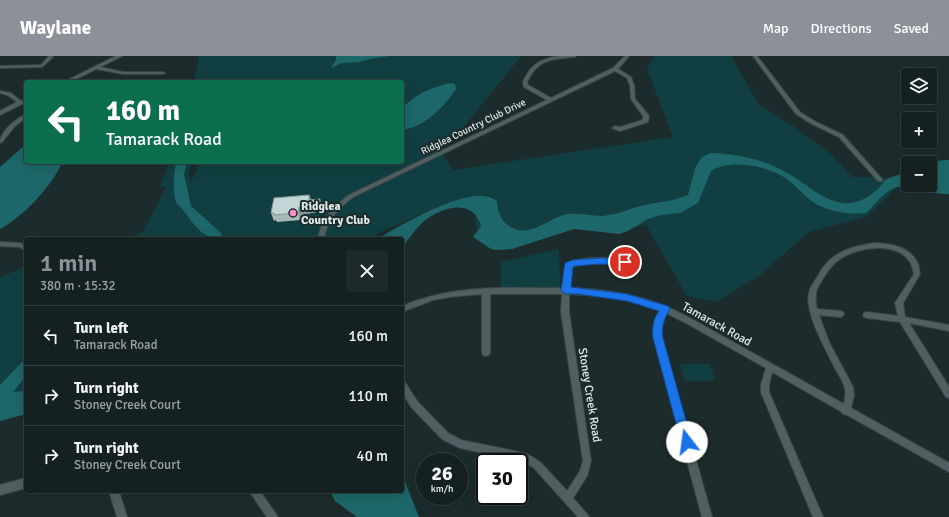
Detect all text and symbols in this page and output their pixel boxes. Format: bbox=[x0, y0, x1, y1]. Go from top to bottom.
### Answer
text: Waylane bbox=[20, 16, 91, 40]
text: Map bbox=[763, 20, 789, 37]
text: Directions bbox=[811, 20, 872, 37]
text: Saved bbox=[894, 20, 929, 37]
map controls bbox=[901, 68, 937, 192]
button: layers bbox=[901, 68, 937, 104]
text: 160 m bbox=[106, 94, 180, 128]
icon: left bbox=[40, 96, 92, 148]
street label: Ridglea Country Club Drive bbox=[419, 96, 528, 157]
button: + bbox=[901, 112, 937, 148]
text: Tamarack Road bbox=[106, 128, 222, 150]
button: − bbox=[901, 156, 937, 192]
place label: Ridglea Country Club bbox=[301, 199, 370, 228]
marker: Ridglea Country Club bbox=[288, 208, 298, 218]
pin bbox=[608, 245, 642, 279]
text: 1 min bbox=[40, 248, 97, 278]
button: close bbox=[346, 250, 388, 292]
icon: arrive bbox=[614, 251, 636, 273]
text: 380 m · 15:32 bbox=[40, 278, 116, 294]
street label: Tamarack Road bbox=[679, 299, 754, 350]
text: Turn left bbox=[74, 319, 128, 337]
icon: left bbox=[40, 325, 62, 347]
text: 160 m bbox=[348, 327, 388, 345]
text: Tamarack Road bbox=[74, 337, 158, 353]
street label: Stoney Creek Road bbox=[575, 347, 604, 443]
text: Turn right bbox=[74, 379, 139, 397]
icon: right bbox=[40, 385, 62, 407]
text: 110 m bbox=[348, 387, 388, 405]
text: Stoney Creek Court bbox=[74, 397, 181, 413]
position arrow bbox=[666, 421, 708, 463]
text: Turn right bbox=[74, 439, 139, 457]
icon: right bbox=[40, 445, 62, 467]
text: 40 m bbox=[357, 447, 388, 465]
speed limit sign: 30 bbox=[476, 453, 528, 505]
text: Stoney Creek Court bbox=[74, 457, 181, 473]
text: 26 bbox=[431, 461, 453, 486]
text: km/h bbox=[431, 483, 453, 495]

